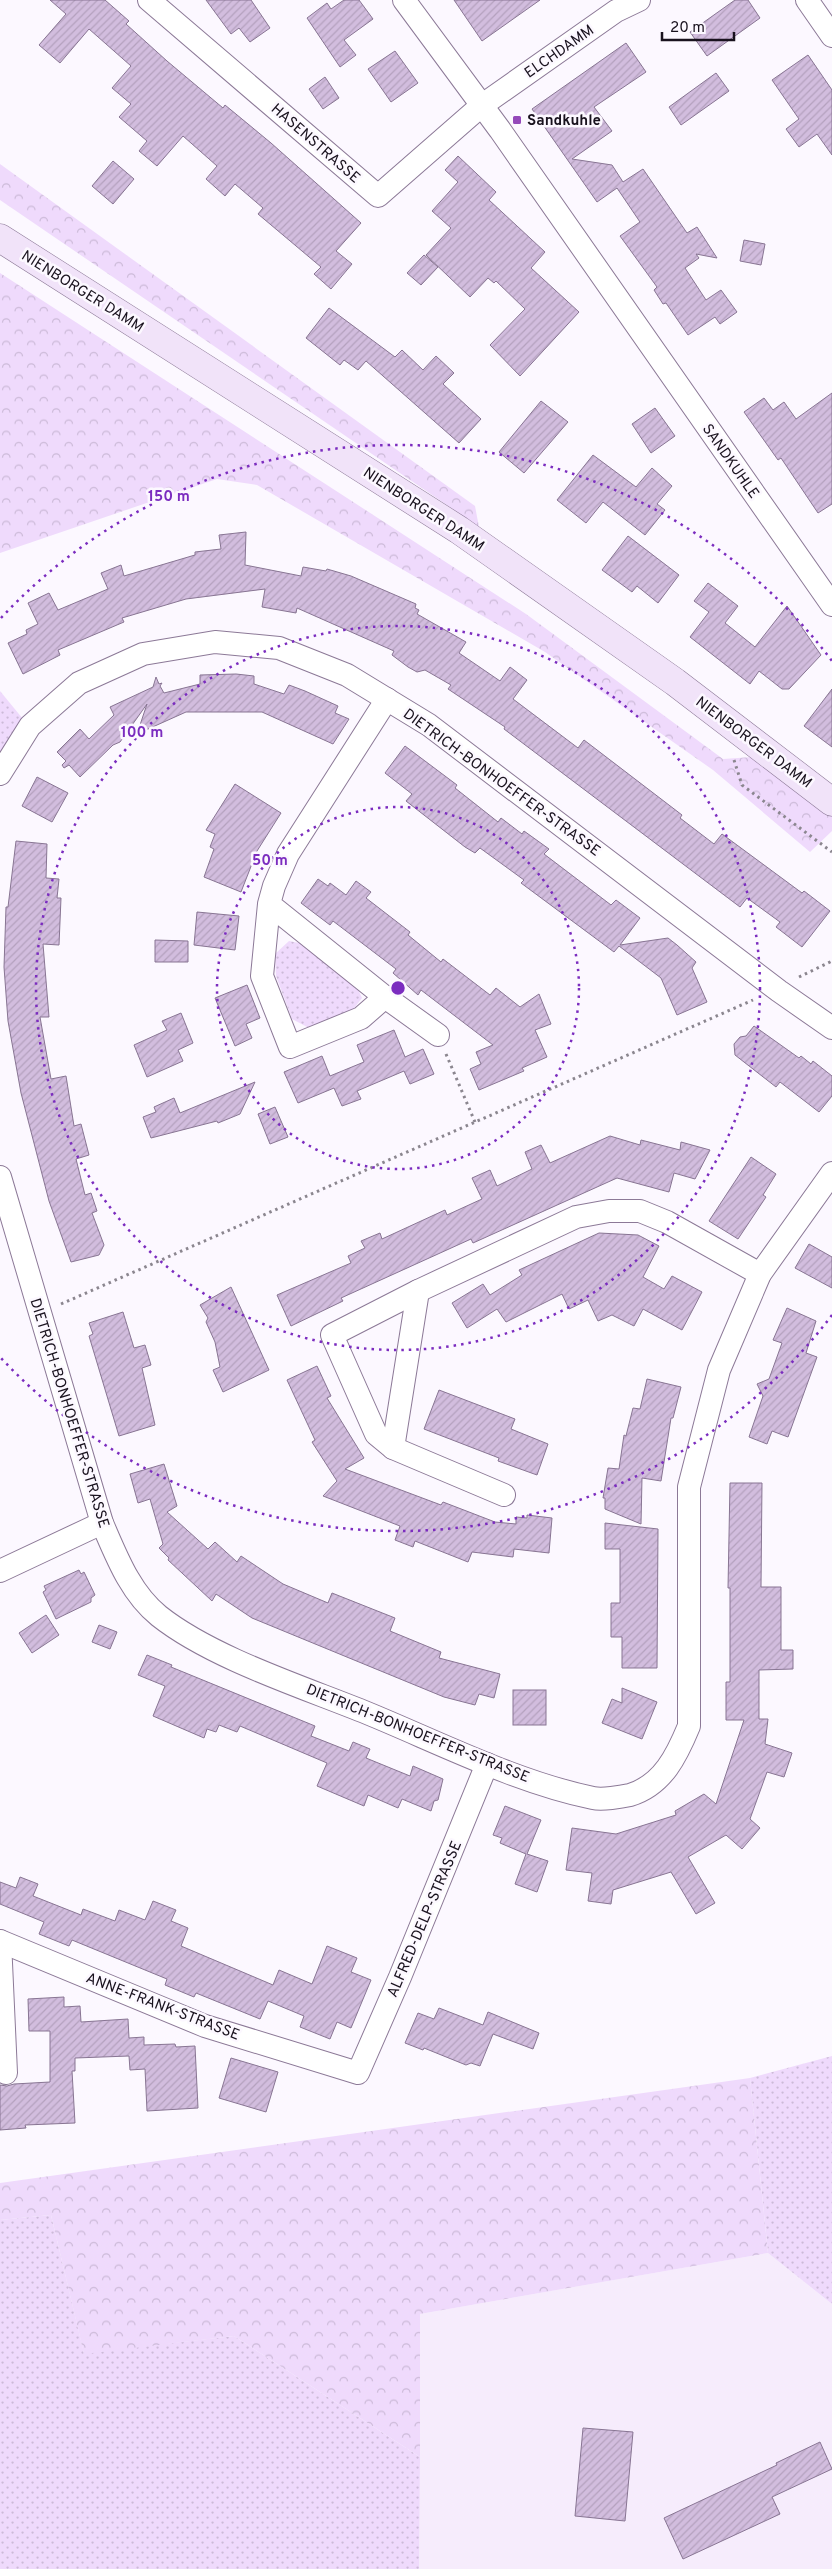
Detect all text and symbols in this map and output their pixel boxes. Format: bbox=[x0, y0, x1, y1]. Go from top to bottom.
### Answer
scale bar bbox=[662, 10, 734, 42]
text: 20 m bbox=[670, 19, 705, 38]
street label: ELCHDAMM bbox=[521, 21, 598, 83]
street label: HASENSTRASSE bbox=[266, 100, 364, 188]
place label: Sandkuhle bbox=[527, 112, 601, 131]
marker: Sandkuhle bbox=[511, 114, 523, 126]
street label: NIENBORGER DAMM bbox=[17, 247, 147, 338]
street label: SANDKUHLE bbox=[697, 421, 762, 503]
street label: NIENBORGER DAMM bbox=[359, 464, 487, 557]
text: 150 m bbox=[148, 488, 190, 507]
street label: NIENBORGER DAMM bbox=[691, 693, 815, 793]
street label: DIETRICH-BONHOEFFER-STRASSE bbox=[399, 705, 604, 861]
text: 100 m bbox=[121, 724, 163, 743]
text: 50 m bbox=[252, 852, 288, 871]
centre of rings bbox=[389, 979, 407, 997]
street label: DIETRICH-BONHOEFFER-STRASSE bbox=[24, 1296, 113, 1531]
street label: DIETRICH-BONHOEFFER-STRASSE bbox=[303, 1681, 532, 1788]
street label: ALFRED-DELP-STRASSE bbox=[384, 1838, 467, 2001]
street label: ANNE-FRANK-STRASSE bbox=[83, 1969, 242, 2046]

